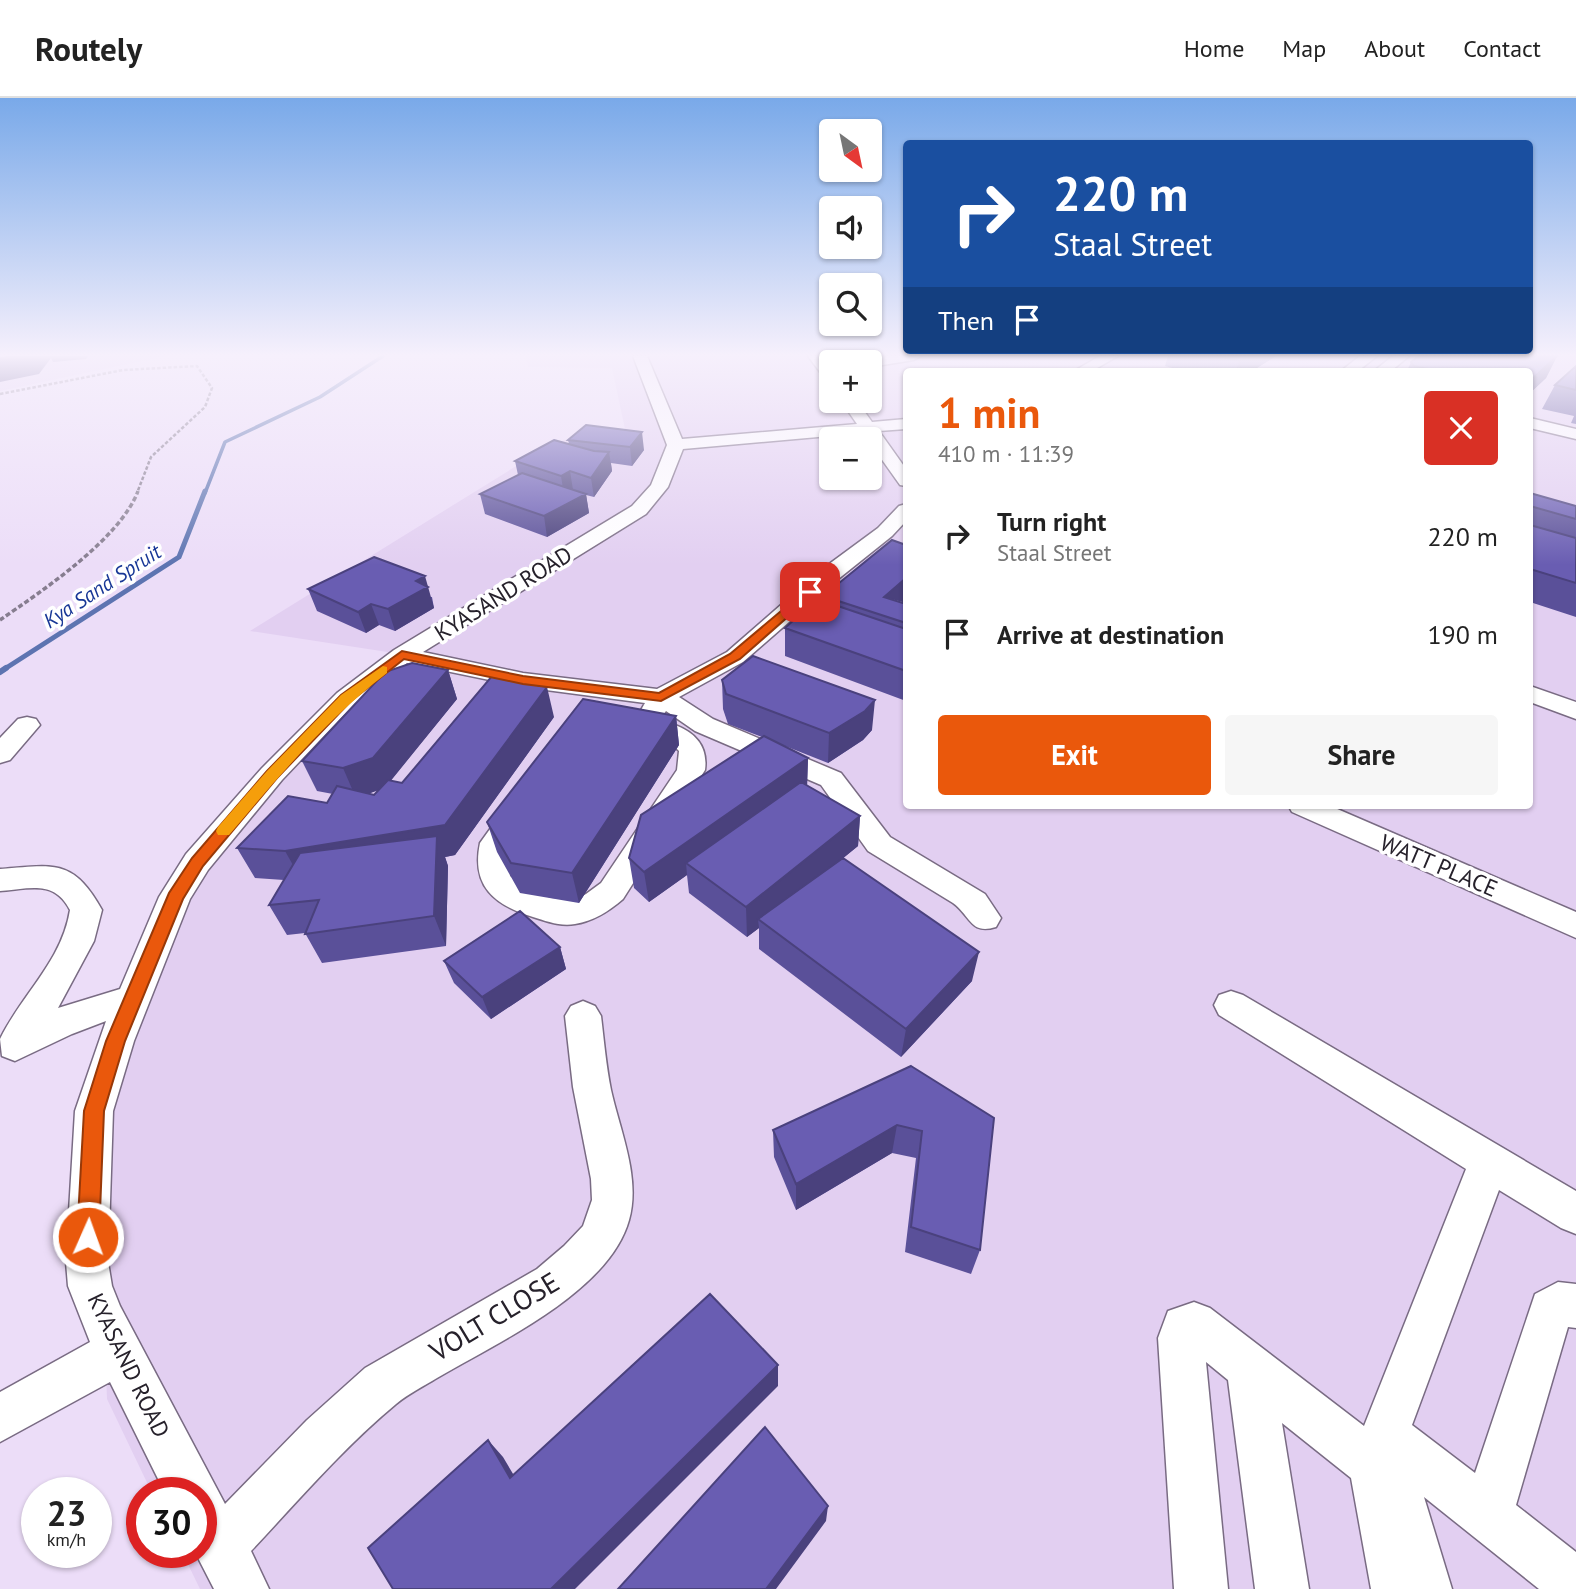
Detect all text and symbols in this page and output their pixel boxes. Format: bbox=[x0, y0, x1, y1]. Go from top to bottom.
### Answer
text: Routely bbox=[35, 27, 142, 70]
text: Home bbox=[1184, 33, 1244, 64]
text: Map bbox=[1282, 33, 1326, 64]
text: About bbox=[1364, 33, 1425, 64]
text: Contact bbox=[1463, 33, 1541, 64]
north arrow bbox=[819, 119, 882, 182]
map controls bbox=[819, 119, 882, 490]
text: 220 m bbox=[1053, 161, 1188, 225]
icon: right bbox=[938, 168, 1029, 259]
button: sound bbox=[819, 196, 882, 259]
text: Staal Street bbox=[1053, 223, 1212, 265]
button: search bbox=[819, 273, 882, 336]
icon: arrive bbox=[1008, 301, 1046, 339]
text: Then bbox=[938, 304, 994, 337]
button: + bbox=[819, 350, 882, 413]
text: 1 min bbox=[938, 385, 1040, 440]
button: close bbox=[1424, 391, 1498, 465]
button: − bbox=[819, 427, 882, 490]
text: 410 m · 11:39 bbox=[938, 439, 1074, 468]
text: Turn right bbox=[997, 505, 1106, 538]
icon: right bbox=[938, 517, 976, 555]
text: 220 m bbox=[1427, 520, 1498, 553]
water label: Kya Sand Spruit bbox=[38, 537, 167, 634]
text: Staal Street bbox=[997, 538, 1111, 567]
street label: KYASAND ROAD bbox=[429, 539, 577, 647]
pin bbox=[780, 562, 840, 622]
icon: arrive bbox=[791, 573, 829, 611]
icon: arrive bbox=[938, 615, 976, 653]
text: Arrive at destination bbox=[997, 618, 1224, 651]
text: 190 m bbox=[1427, 618, 1498, 651]
button: Exit bbox=[938, 715, 1211, 795]
button: Share bbox=[1225, 715, 1498, 795]
street label: WATT PLACE bbox=[1376, 827, 1502, 903]
position arrow bbox=[51, 1200, 125, 1274]
street label: VOLT CLOSE bbox=[421, 1263, 566, 1370]
street label: KYASAND ROAD bbox=[82, 1288, 176, 1442]
speed limit sign: 30 bbox=[126, 1477, 217, 1568]
text: 23 bbox=[47, 1490, 86, 1536]
text: km/h bbox=[47, 1528, 86, 1551]

